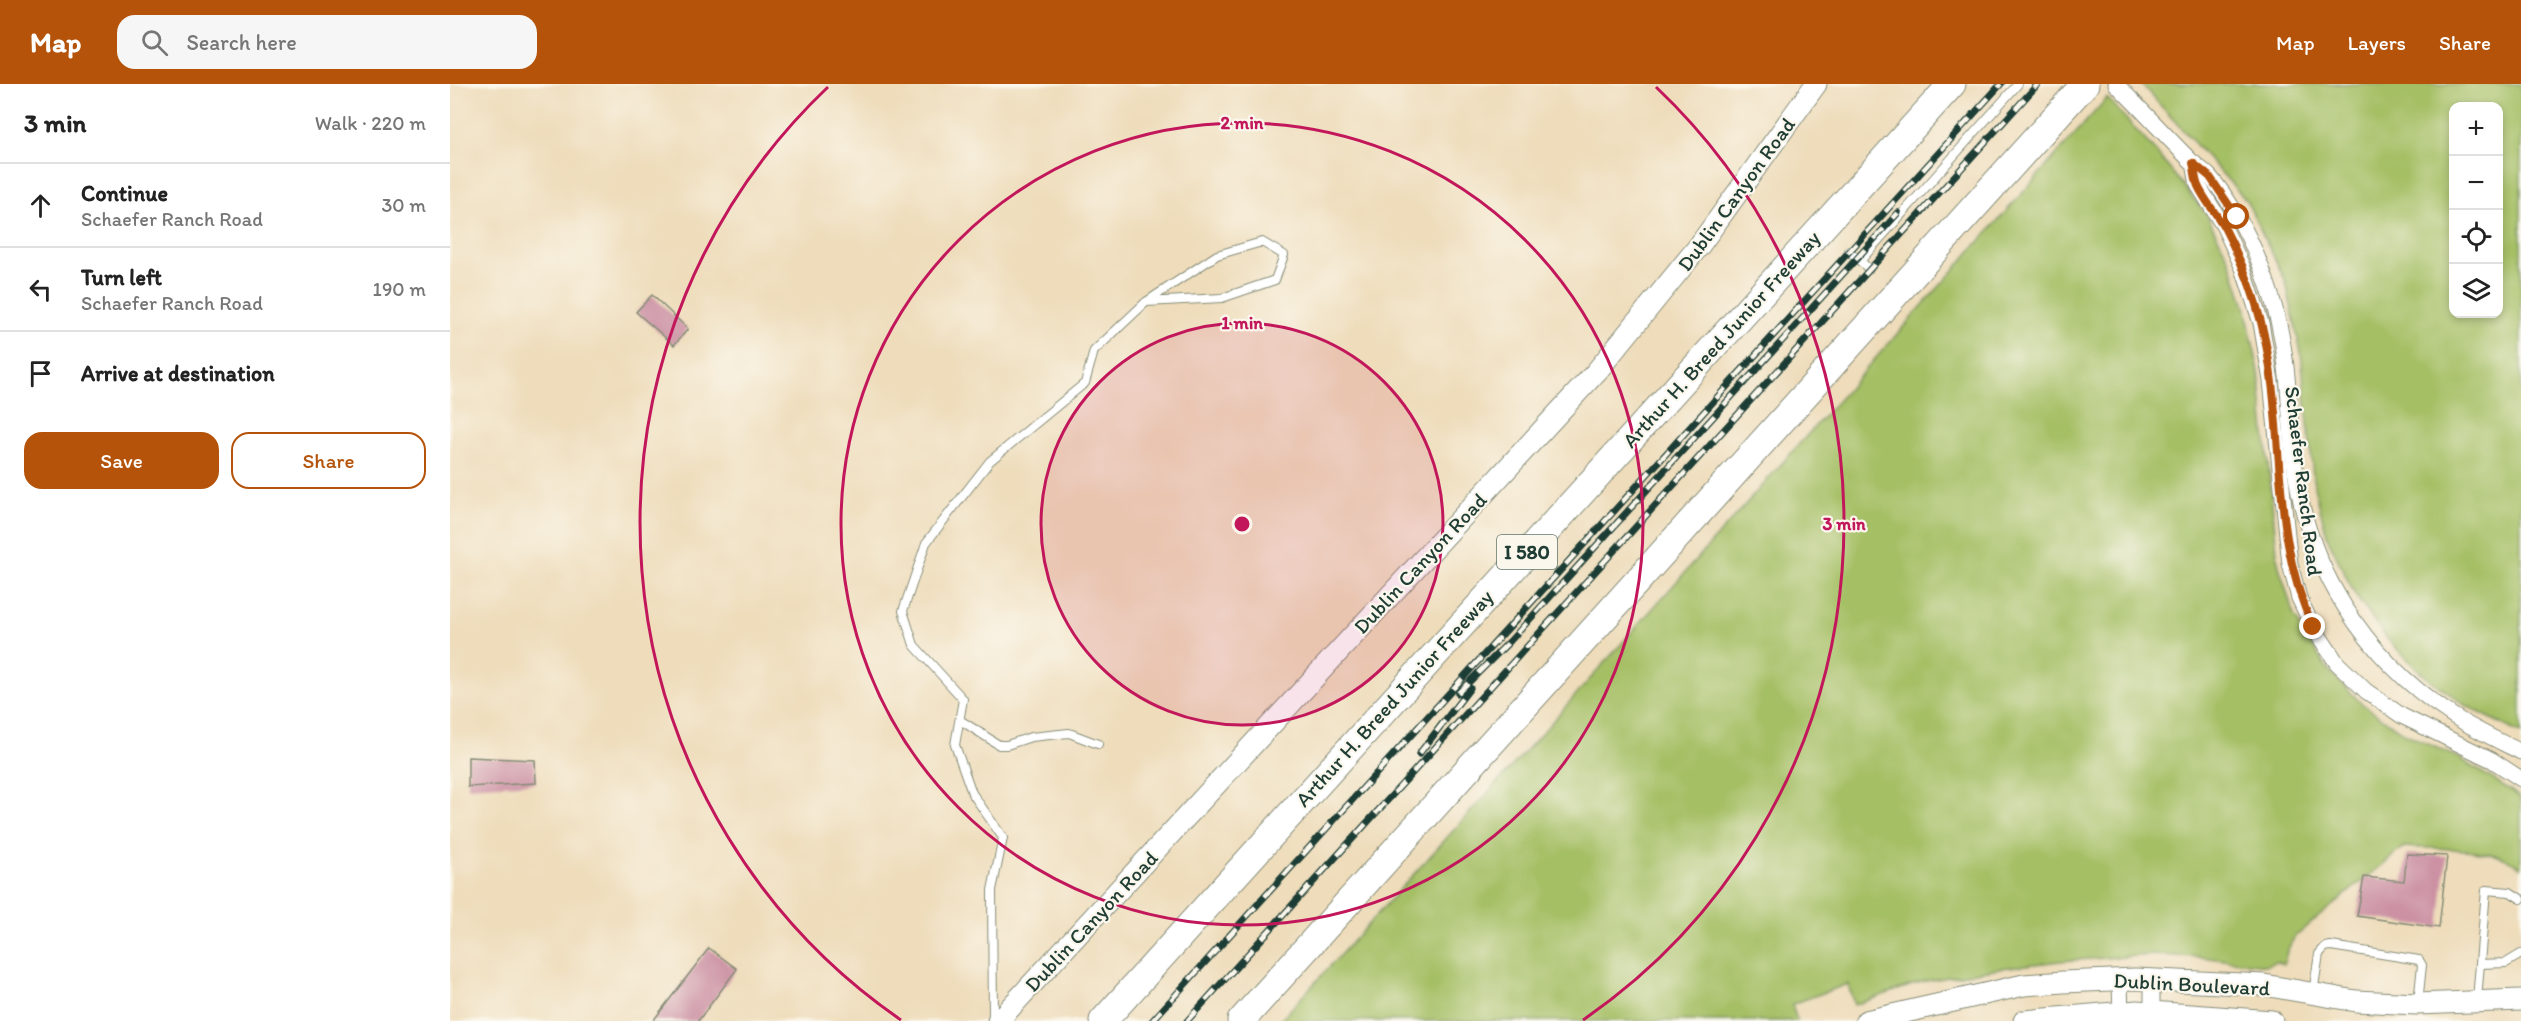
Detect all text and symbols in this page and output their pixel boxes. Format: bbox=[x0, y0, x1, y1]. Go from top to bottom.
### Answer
search box bbox=[117, 15, 537, 69]
text: Map bbox=[30, 25, 81, 59]
icon: search bbox=[138, 26, 171, 59]
text: Search here bbox=[186, 29, 297, 56]
text: Map bbox=[2276, 30, 2315, 55]
text: Layers bbox=[2348, 30, 2406, 55]
text: Share bbox=[2439, 30, 2491, 55]
map controls bbox=[2449, 102, 2503, 318]
button: + bbox=[2449, 102, 2503, 156]
text: 3 min bbox=[24, 107, 86, 139]
text: Walk · 220 m bbox=[315, 111, 426, 135]
text: 2 min bbox=[1221, 112, 1264, 134]
street label: Dublin Canyon Road bbox=[1672, 112, 1800, 276]
button: − bbox=[2449, 156, 2503, 210]
text: Continue bbox=[81, 180, 168, 207]
icon: ahead bbox=[24, 189, 57, 222]
text: 30 m bbox=[381, 193, 426, 217]
route start bbox=[2223, 203, 2249, 229]
text: Schaefer Ranch Road bbox=[81, 207, 263, 231]
button: locate bbox=[2449, 210, 2503, 264]
street label: Arthur H. Breed Junior Freeway bbox=[1617, 225, 1825, 453]
text: Turn left bbox=[81, 264, 162, 291]
button: layers bbox=[2449, 264, 2503, 318]
icon: left bbox=[24, 273, 57, 306]
text: 190 m bbox=[373, 277, 426, 301]
text: Schaefer Ranch Road bbox=[81, 291, 263, 315]
text: 1 min bbox=[1221, 312, 1263, 334]
icon: arrive bbox=[24, 357, 57, 390]
text: Arrive at destination bbox=[81, 360, 275, 387]
street label: Schaefer Ranch Road bbox=[2280, 385, 2328, 577]
button: Save bbox=[24, 432, 219, 489]
button: Share bbox=[231, 432, 426, 489]
street label: Dublin Canyon Road bbox=[1348, 487, 1492, 639]
text: 3 min bbox=[1822, 513, 1866, 535]
centre of rings bbox=[1232, 514, 1252, 534]
road number: I 580 bbox=[1497, 535, 1557, 569]
street label: Arthur H. Breed Junior Freeway bbox=[1290, 584, 1498, 812]
route end bbox=[2299, 613, 2325, 639]
street label: Dublin Canyon Road bbox=[1019, 845, 1163, 997]
street label: Dublin Boulevard bbox=[2113, 967, 2271, 1001]

